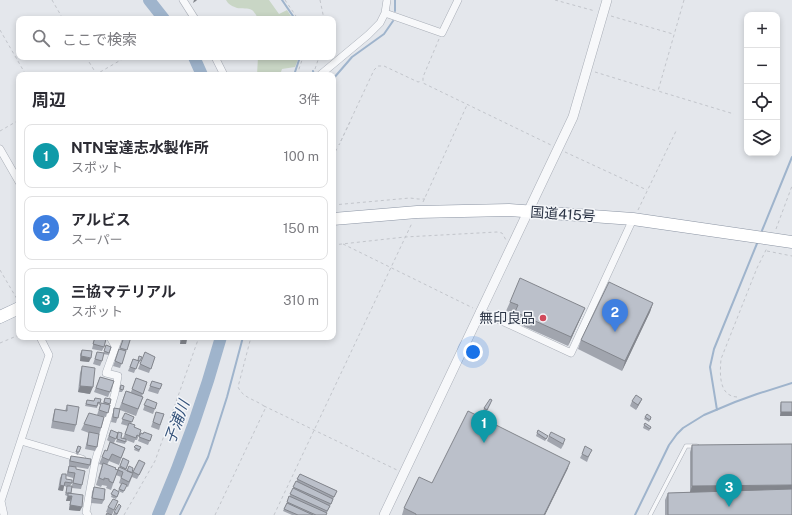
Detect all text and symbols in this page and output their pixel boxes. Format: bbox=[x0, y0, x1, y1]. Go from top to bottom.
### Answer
map controls bbox=[744, 12, 780, 156]
button: + bbox=[744, 12, 780, 48]
search box bbox=[16, 16, 336, 60]
icon: search bbox=[30, 27, 52, 49]
text: ここで検索 bbox=[62, 31, 137, 48]
button: − bbox=[744, 48, 780, 84]
button: locate bbox=[744, 84, 780, 120]
text: 周辺 bbox=[32, 90, 66, 110]
text: 3件 bbox=[299, 92, 320, 107]
button: layers bbox=[744, 120, 780, 156]
text: NTN宝達志水製作所 bbox=[71, 139, 209, 156]
text: 1 bbox=[43, 149, 49, 164]
text: 100 m bbox=[283, 149, 319, 164]
text: スポット bbox=[71, 160, 123, 175]
street label: 国道415号 bbox=[530, 204, 596, 224]
text: アルビス bbox=[71, 211, 131, 228]
text: 2 bbox=[42, 221, 50, 236]
text: 150 m bbox=[283, 221, 319, 236]
text: スーパー bbox=[71, 232, 123, 247]
text: 三協マテリアル bbox=[71, 283, 176, 300]
text: 3 bbox=[42, 293, 50, 308]
text: 310 m bbox=[283, 293, 319, 308]
pin: 2 bbox=[602, 299, 628, 332]
text: スポット bbox=[71, 304, 123, 319]
place label: 無印良品 bbox=[479, 310, 535, 326]
marker: 無印良品 bbox=[538, 313, 548, 323]
your location bbox=[463, 342, 483, 362]
water label: 子浦川 bbox=[161, 396, 193, 446]
pin: 1 bbox=[471, 410, 497, 443]
pin: 3 bbox=[716, 474, 742, 507]

